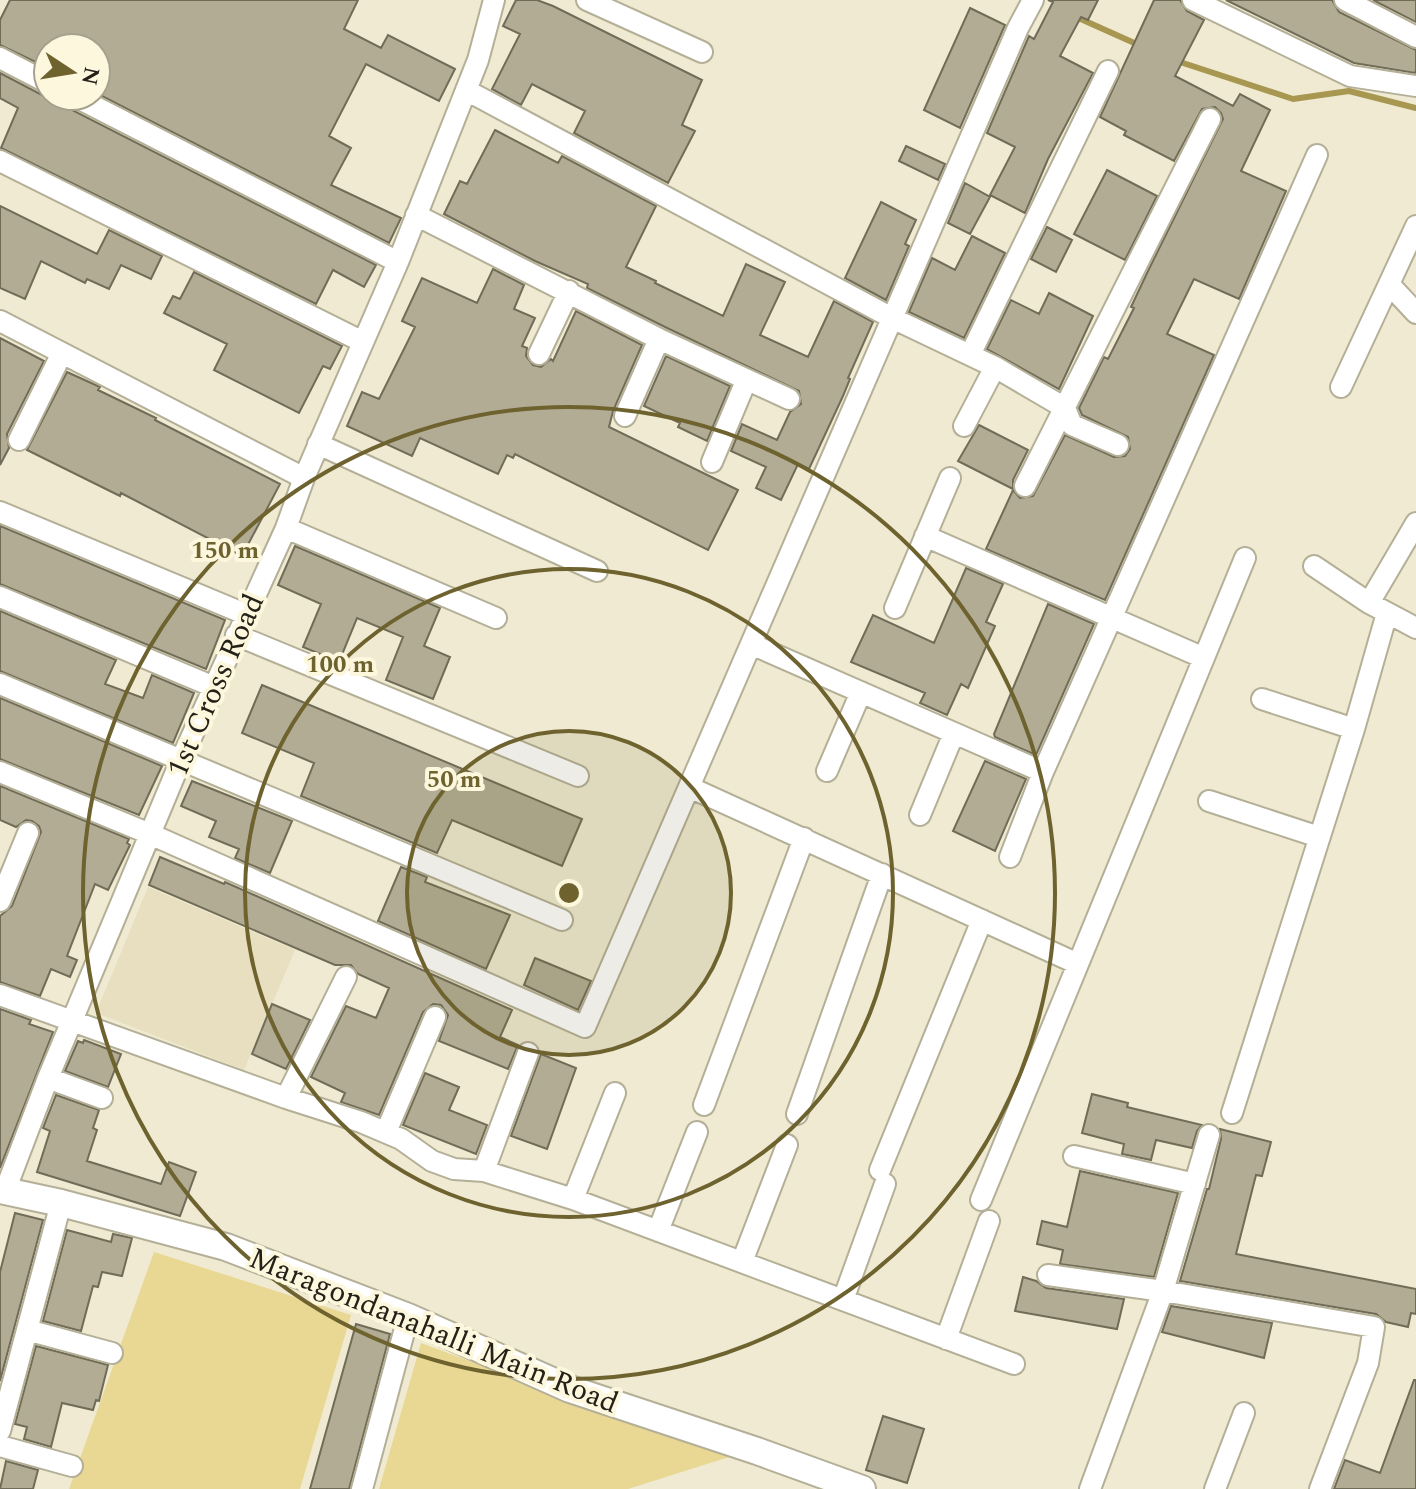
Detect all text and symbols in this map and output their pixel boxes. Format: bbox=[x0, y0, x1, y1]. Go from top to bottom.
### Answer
north arrow bbox=[32, 32, 112, 112]
text: N bbox=[72, 64, 108, 88]
text: 150 m bbox=[191, 533, 259, 569]
street label: 1st Cross Road bbox=[155, 586, 277, 784]
text: 100 m bbox=[306, 647, 374, 683]
text: 50 m bbox=[427, 762, 482, 798]
centre of rings bbox=[555, 879, 583, 907]
street label: Maragondanahalli Main Road bbox=[242, 1236, 625, 1426]

